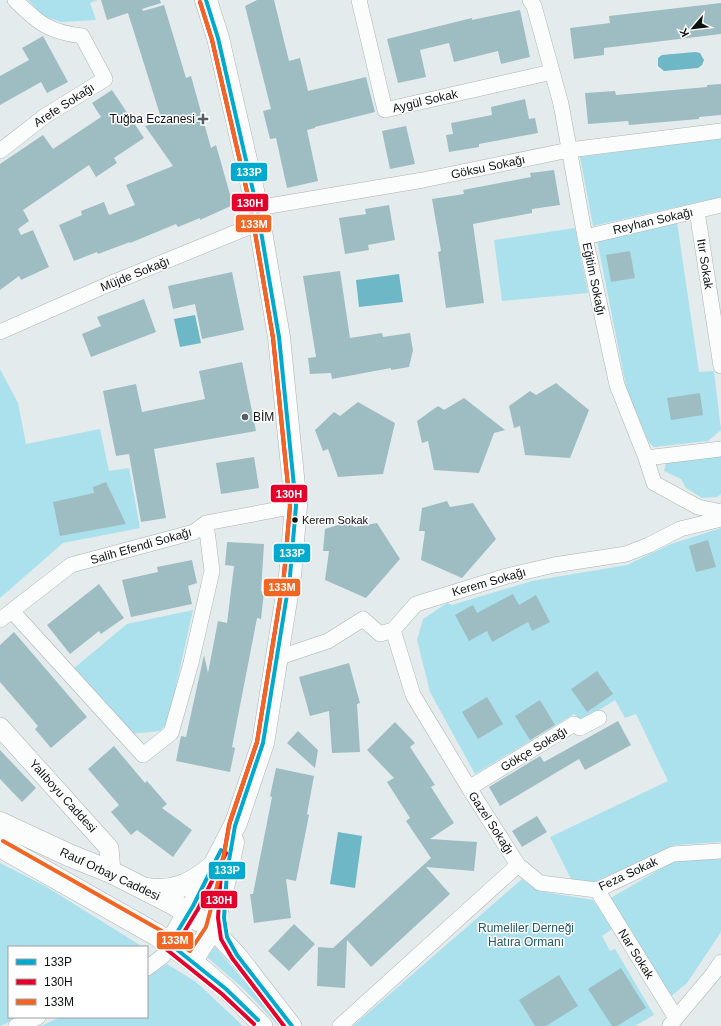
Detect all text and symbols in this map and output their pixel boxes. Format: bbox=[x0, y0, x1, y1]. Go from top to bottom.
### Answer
north arrow bbox=[673, 8, 713, 48]
text: K bbox=[677, 26, 691, 39]
street label: Arefe Sokağı bbox=[31, 80, 97, 130]
street label: Aygül Sokak bbox=[391, 86, 460, 115]
place label: Tuğba Eczanesi bbox=[109, 112, 195, 126]
marker: Tuğba Eczanesi bbox=[198, 114, 208, 124]
street label: Göksu Sokağı bbox=[450, 152, 526, 182]
line badge: 133P bbox=[230, 162, 268, 182]
text: 133P bbox=[236, 166, 262, 178]
line badge: 130H bbox=[231, 193, 269, 212]
text: 130H bbox=[237, 197, 263, 209]
street label: Reyhan Sokağı bbox=[611, 205, 695, 237]
line badge: 133M bbox=[235, 214, 272, 233]
text: 133M bbox=[240, 218, 268, 230]
street label: Itır Sokak bbox=[694, 238, 716, 291]
street label: Eğitim Sokağı bbox=[579, 241, 609, 317]
street label: Müjde Sokağı bbox=[98, 254, 172, 294]
place label: BİM bbox=[253, 410, 274, 424]
marker: BİM bbox=[240, 412, 250, 422]
line badge: 130H bbox=[270, 484, 308, 503]
text: 130H bbox=[276, 488, 302, 500]
place label: Kerem Sokak bbox=[302, 514, 369, 526]
marker: Kerem Sokak bbox=[290, 515, 300, 525]
street label: Salih Efendi Sokağı bbox=[89, 525, 193, 567]
line badge: 133P bbox=[273, 543, 311, 563]
text: 133P bbox=[279, 547, 305, 559]
street label: Kerem Sokağı bbox=[451, 565, 527, 599]
line badge: 133M bbox=[263, 578, 301, 597]
text: 133M bbox=[268, 581, 296, 593]
street label: Gökçe Sokağı bbox=[498, 724, 570, 774]
street label: Yalıboyu Caddesi bbox=[27, 757, 99, 835]
street label: Gazel Sokağı bbox=[466, 789, 516, 857]
street label: Rauf Orbay Caddesi bbox=[58, 845, 162, 903]
street label: Feza Sokak bbox=[596, 854, 661, 894]
line badge: 133P bbox=[208, 861, 246, 880]
text: 133P bbox=[214, 864, 240, 876]
line badge: 130H bbox=[200, 890, 238, 909]
text: 130H bbox=[206, 894, 232, 906]
park label: Rumeliler Derneği Hatıra Ormanı bbox=[478, 921, 574, 949]
street label: Nar Sokak bbox=[615, 927, 657, 982]
line badge: 133M bbox=[156, 931, 194, 950]
text: 133M bbox=[161, 934, 189, 946]
legend bbox=[8, 946, 148, 1018]
text: 133P bbox=[44, 955, 72, 969]
text: 130H bbox=[44, 975, 73, 989]
text: 133M bbox=[44, 995, 74, 1009]

